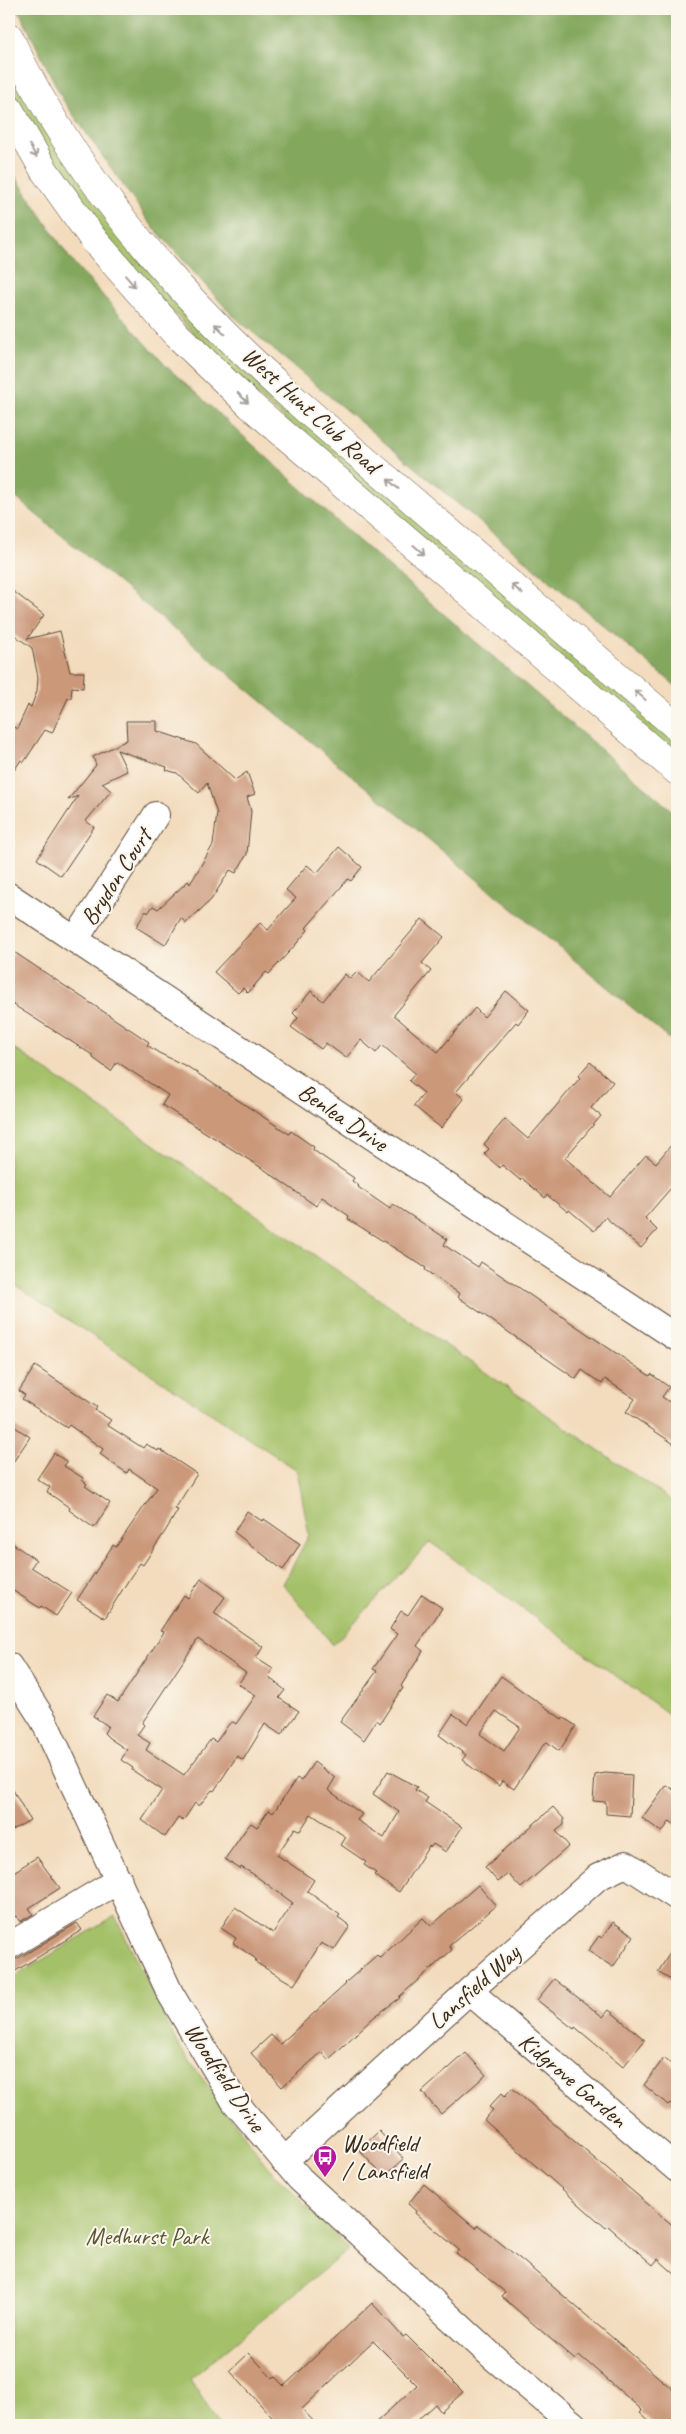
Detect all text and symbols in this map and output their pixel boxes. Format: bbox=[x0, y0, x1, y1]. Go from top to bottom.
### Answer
one-way arrow bbox=[29, 144, 39, 158]
one-way arrow bbox=[124, 275, 136, 288]
one-way arrow bbox=[214, 323, 226, 335]
street label: West Hunt Club Road bbox=[236, 340, 389, 482]
one-way arrow bbox=[236, 392, 249, 404]
one-way arrow bbox=[387, 478, 400, 489]
one-way arrow bbox=[412, 544, 425, 555]
one-way arrow bbox=[510, 584, 523, 595]
one-way arrow bbox=[634, 689, 647, 701]
street label: Brydon Court bbox=[74, 821, 160, 931]
street label: Benlea Drive bbox=[293, 1076, 395, 1159]
street label: Lansfield Way bbox=[422, 1937, 527, 2036]
street label: Woodfield Drive bbox=[178, 2017, 274, 2139]
street label: Kidgrove Garden bbox=[513, 2026, 634, 2135]
place label: Woodfield / Lansfield bbox=[342, 2128, 431, 2186]
bus stop icon: Woodfield / Lansfield bbox=[312, 2144, 338, 2178]
park label: Medhurst Park bbox=[86, 2221, 210, 2251]

